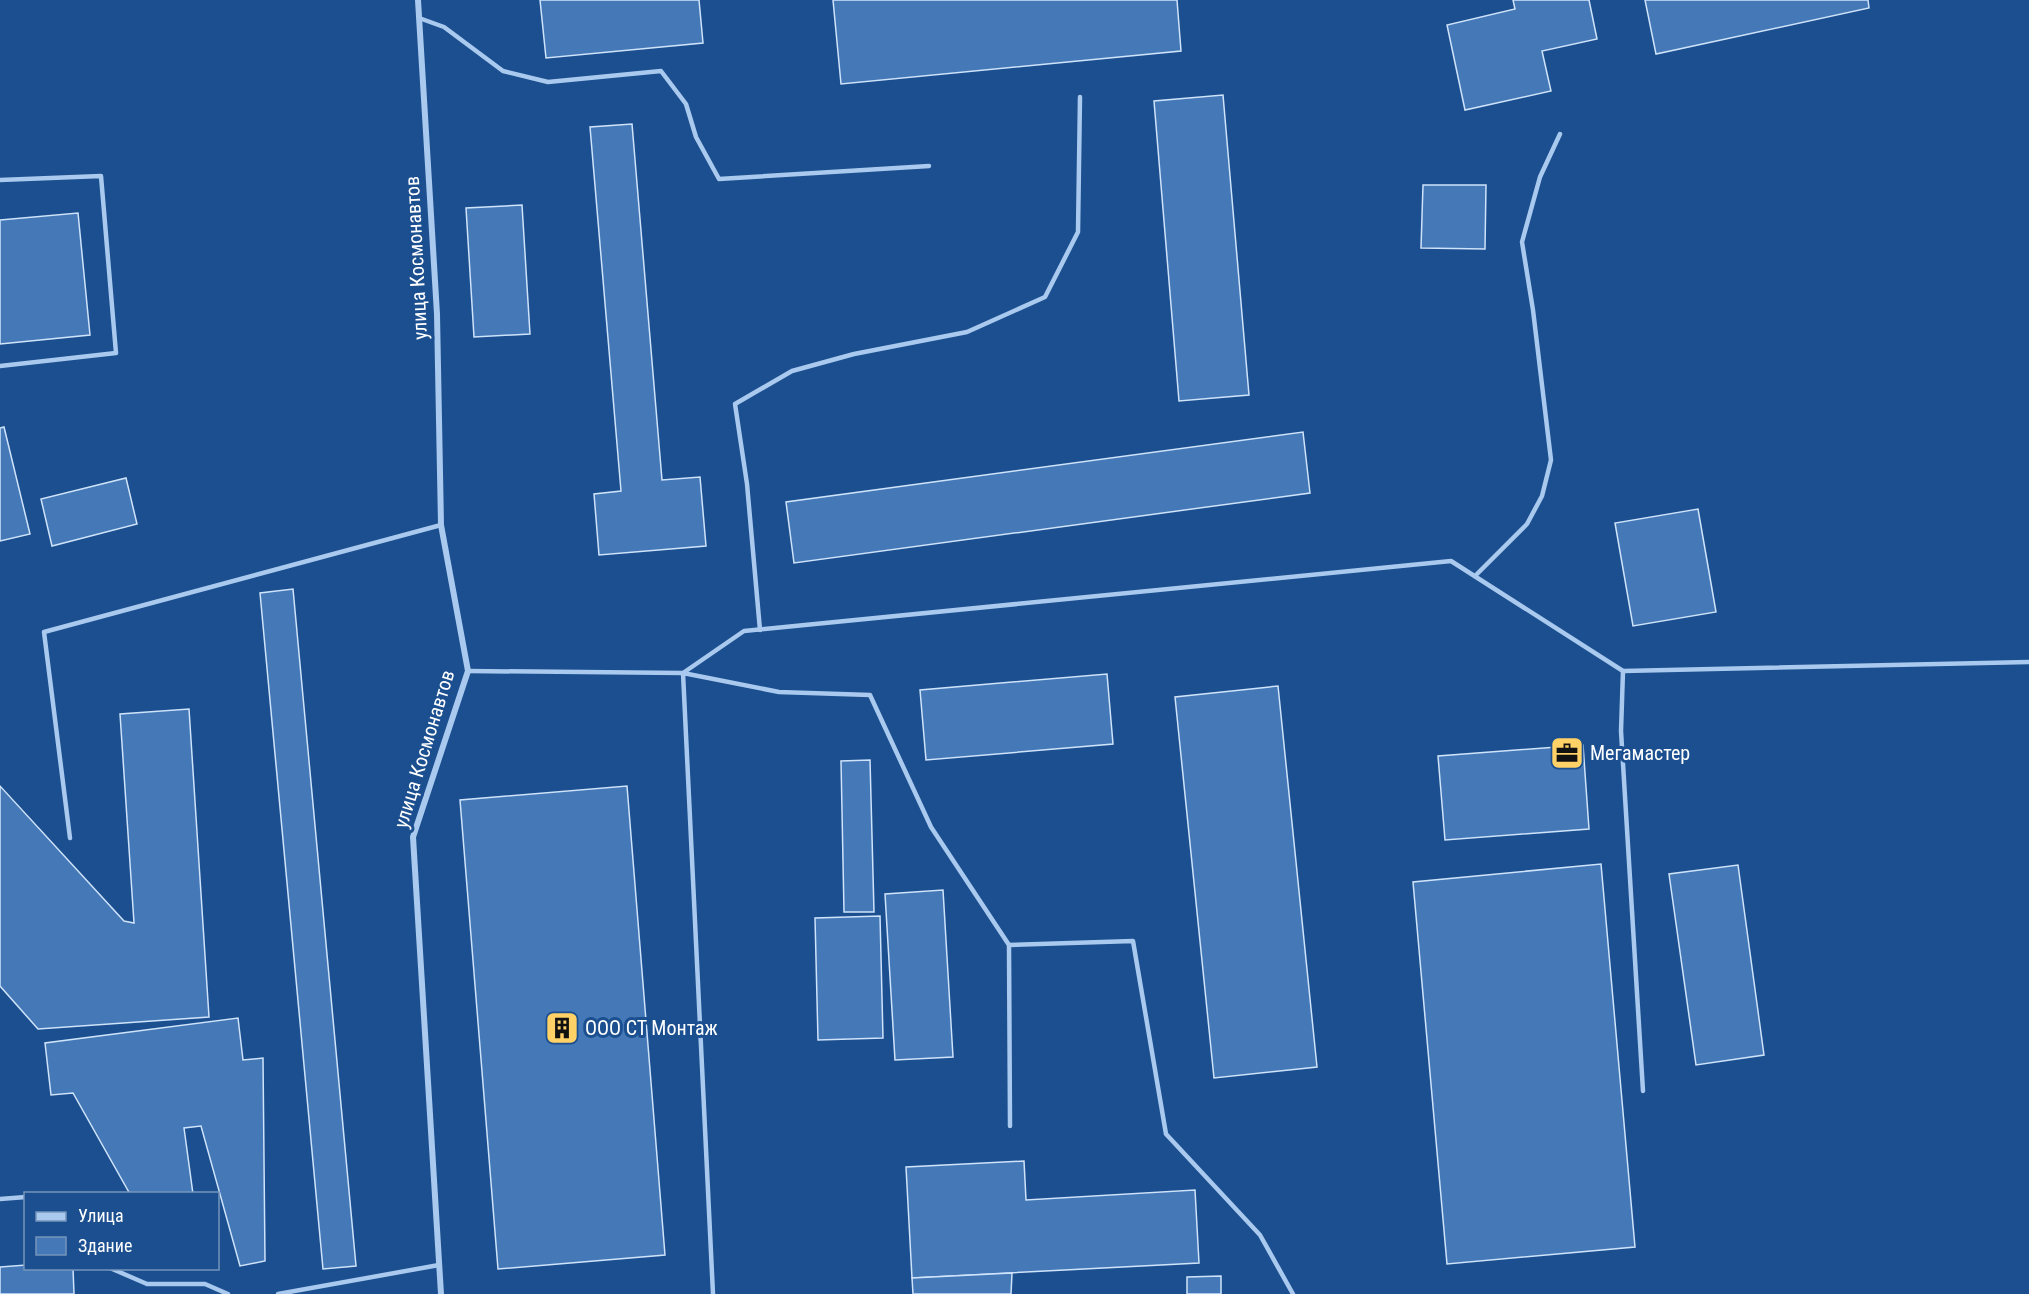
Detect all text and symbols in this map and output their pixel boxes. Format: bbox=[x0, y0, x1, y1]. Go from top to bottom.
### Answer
street label: улица Космонавтов bbox=[400, 175, 432, 341]
street label: улица Космонавтов bbox=[389, 667, 459, 831]
office icon: Мегамастер bbox=[1549, 735, 1585, 771]
place label: Мегамастер bbox=[1590, 741, 1690, 765]
building icon: ООО СТ Монтаж bbox=[544, 1010, 580, 1046]
place label: ООО СТ Монтаж bbox=[585, 1016, 718, 1040]
legend bbox=[24, 1192, 219, 1270]
text: Улица bbox=[78, 1205, 124, 1226]
text: Здание bbox=[78, 1235, 132, 1256]

